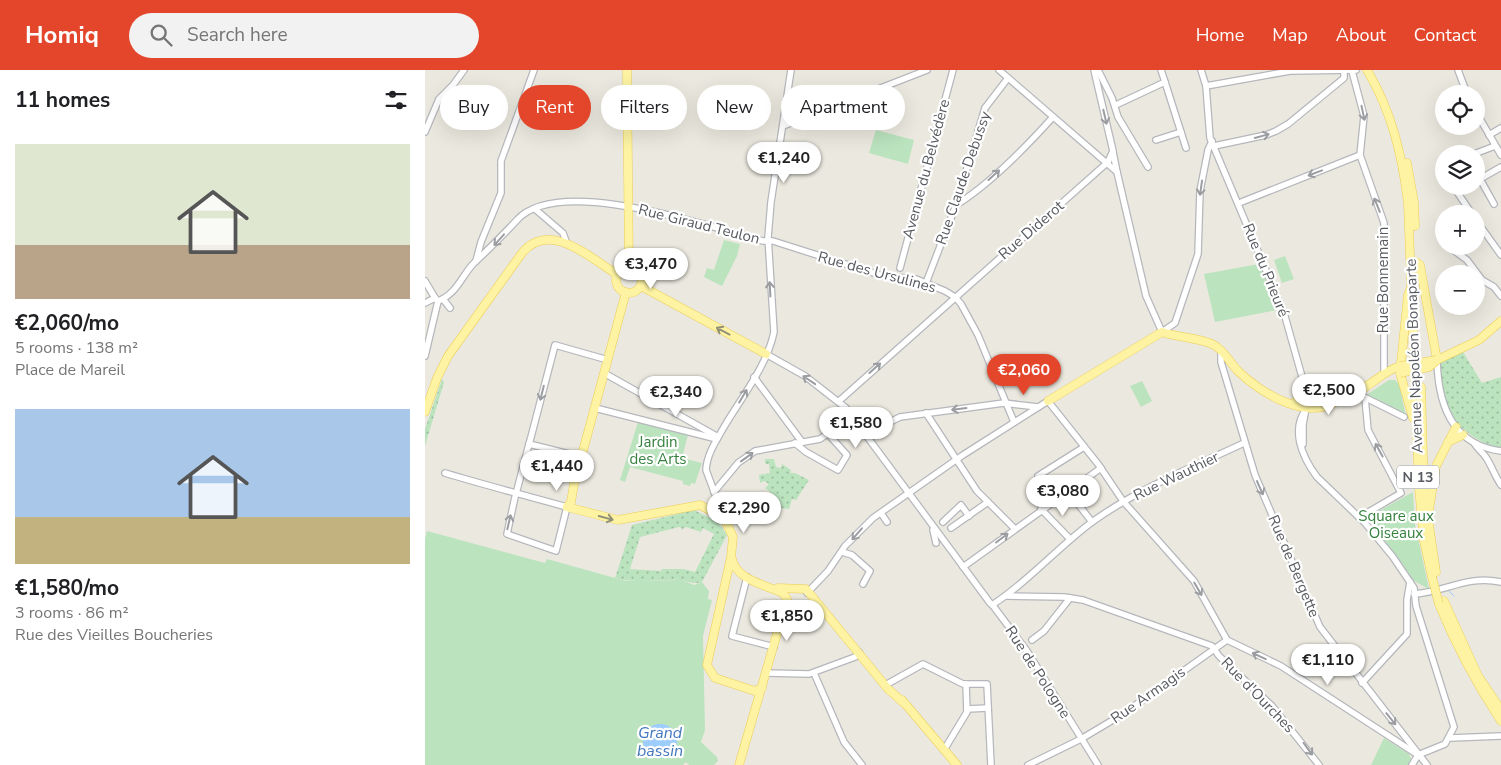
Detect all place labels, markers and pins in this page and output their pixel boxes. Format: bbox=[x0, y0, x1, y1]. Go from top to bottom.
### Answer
pin: €1,240 bbox=[743, 142, 825, 184]
pin: €3,470 bbox=[610, 248, 692, 290]
pin: €2,060 bbox=[983, 354, 1065, 396]
pin: €2,500 bbox=[1288, 374, 1370, 416]
pin: €2,340 bbox=[635, 376, 717, 418]
pin: €1,580 bbox=[815, 406, 897, 449]
pin: €1,440 bbox=[516, 450, 598, 492]
pin: €3,080 bbox=[1022, 474, 1104, 517]
pin: €2,290 bbox=[703, 492, 785, 534]
pin: €1,850 bbox=[746, 600, 828, 642]
pin: €1,110 bbox=[1287, 644, 1369, 686]

